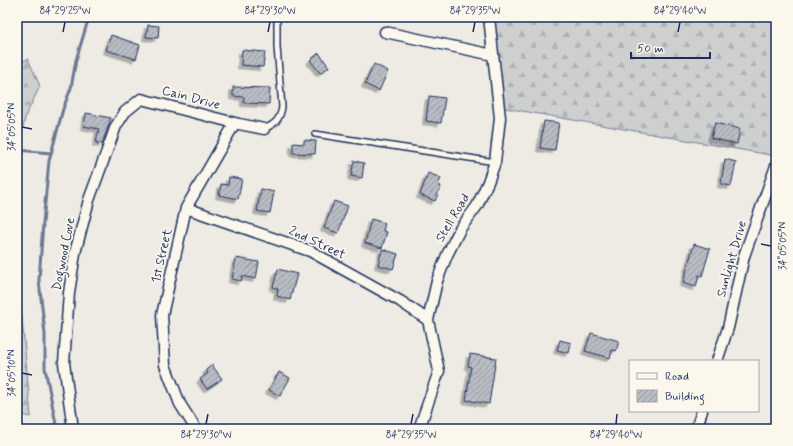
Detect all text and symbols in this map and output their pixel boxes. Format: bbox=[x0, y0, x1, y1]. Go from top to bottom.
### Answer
text: 84°29'25"W bbox=[39, 4, 91, 18]
text: 84°29'30"W bbox=[244, 4, 296, 18]
text: 84°29'35"W bbox=[450, 4, 500, 18]
text: 84°29'40"W bbox=[654, 4, 706, 18]
scale bar bbox=[631, 34, 710, 60]
text: 50 m bbox=[637, 41, 664, 57]
street label: Cain Drive bbox=[160, 82, 222, 114]
text: 34°05'05"N bbox=[5, 103, 19, 151]
street label: Stell Road bbox=[432, 191, 474, 245]
street label: Dogwood Cove bbox=[49, 216, 81, 293]
street label: Sunlight Drive bbox=[713, 219, 751, 299]
street label: 2nd Street bbox=[286, 222, 348, 264]
text: 34°05'05"N bbox=[776, 222, 790, 270]
street label: 1st Street bbox=[147, 227, 177, 285]
text: 34°05'10"N bbox=[5, 349, 19, 397]
legend bbox=[629, 360, 759, 412]
text: Road bbox=[665, 369, 689, 385]
text: Building bbox=[665, 389, 705, 406]
text: 84°29'30"W bbox=[180, 428, 232, 442]
text: 84°29'35"W bbox=[386, 428, 436, 442]
text: 84°29'40"W bbox=[590, 428, 642, 442]

